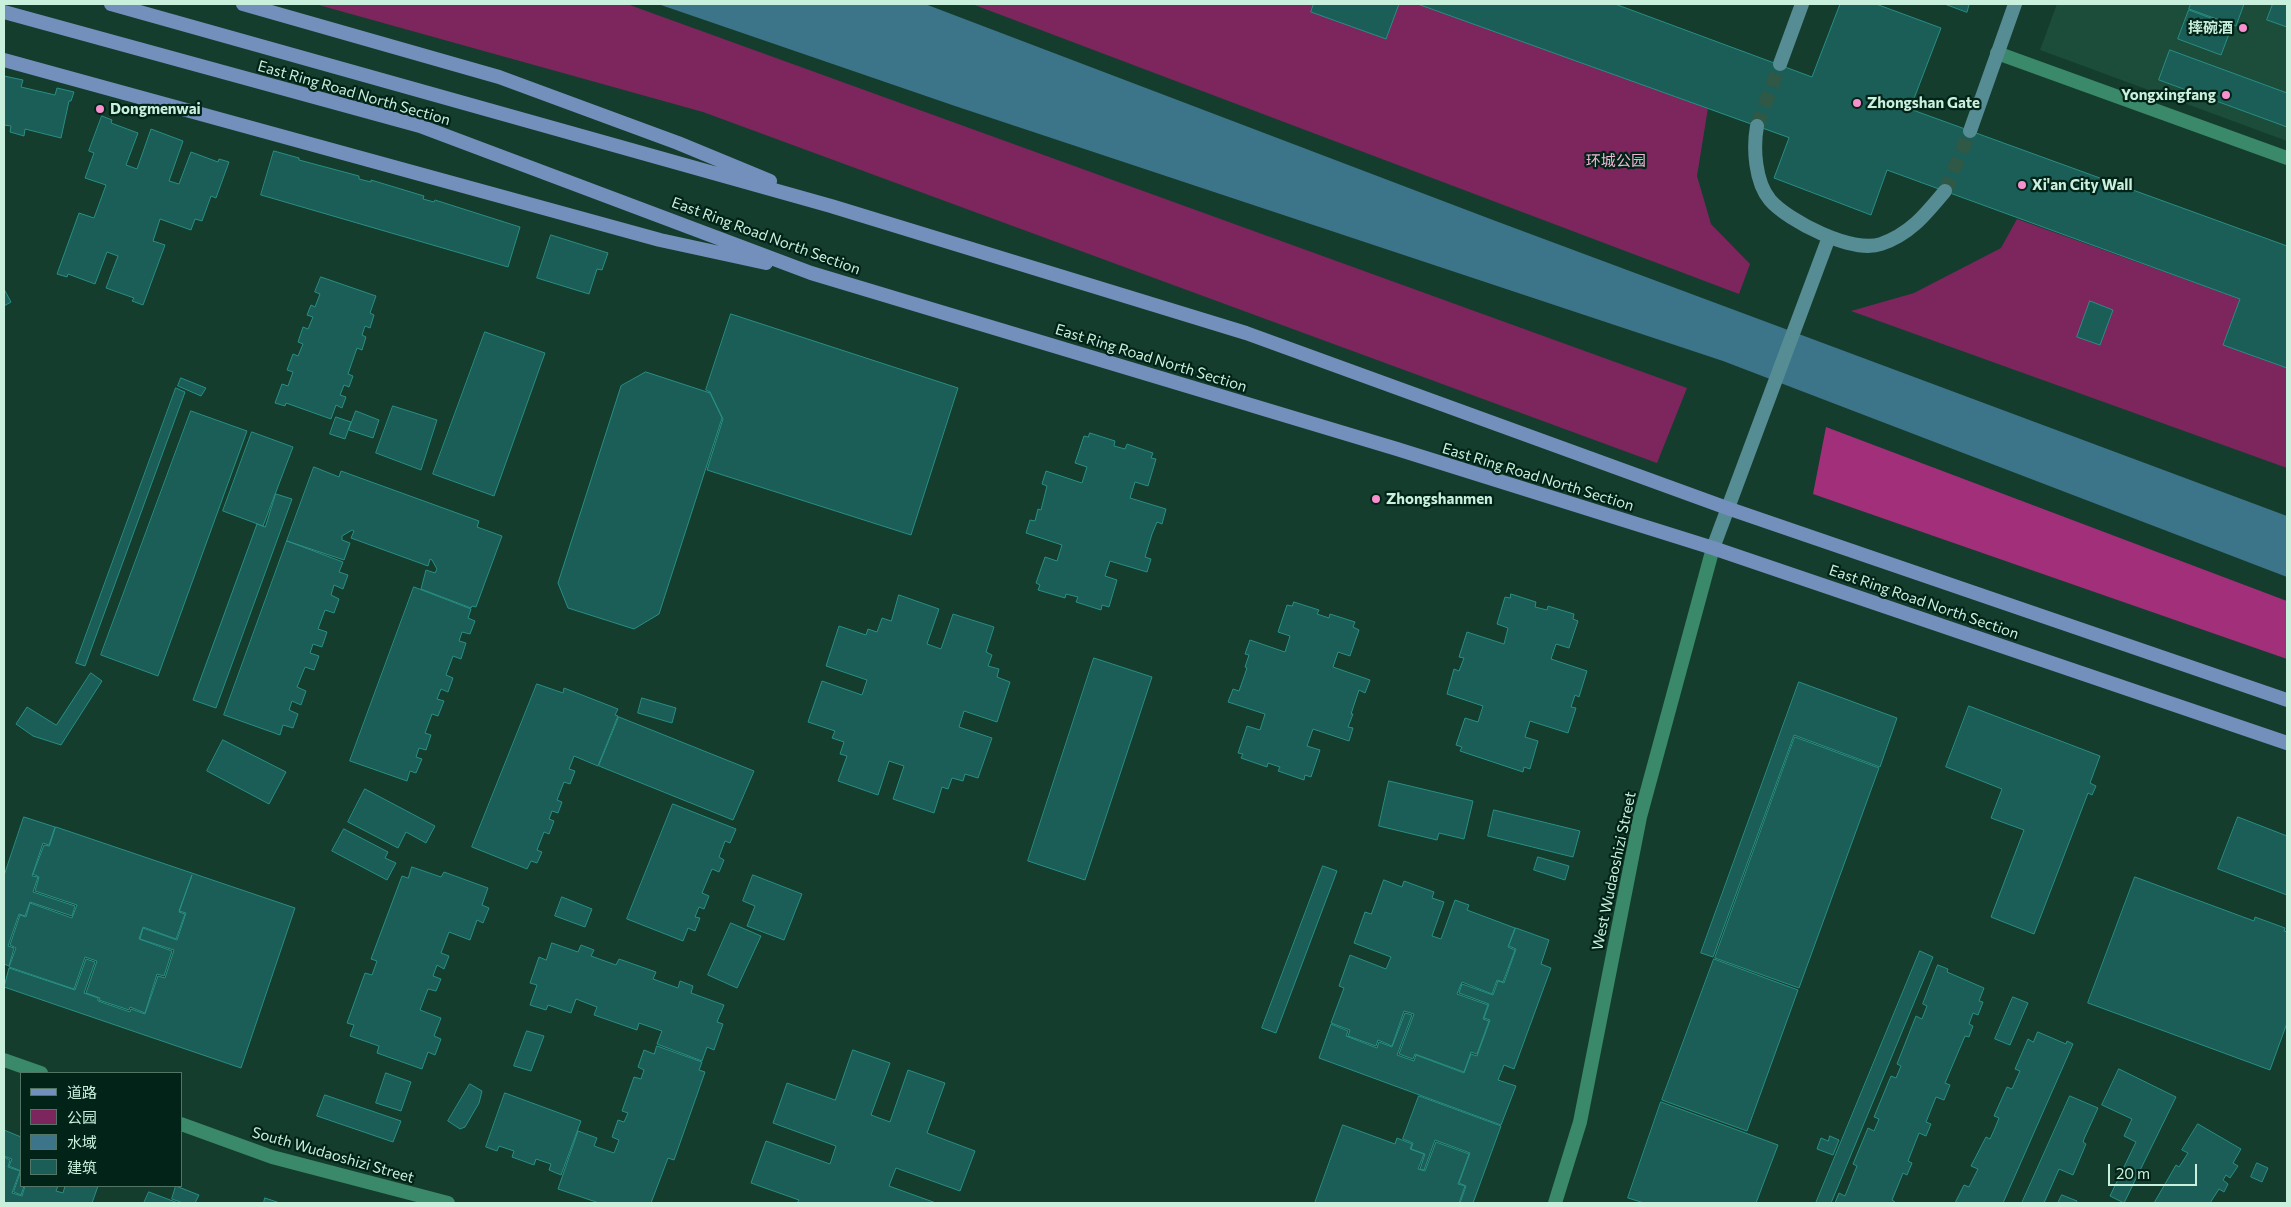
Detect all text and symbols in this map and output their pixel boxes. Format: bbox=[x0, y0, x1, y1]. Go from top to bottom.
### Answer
place label: 摔碗酒 bbox=[2188, 19, 2233, 37]
marker: 摔碗酒 bbox=[2237, 22, 2249, 34]
street label: East Ring Road North Section bbox=[256, 57, 452, 129]
place label: Yongxingfang bbox=[2121, 86, 2216, 104]
marker: Yongxingfang bbox=[2220, 89, 2232, 101]
place label: Zhongshan Gate bbox=[1867, 94, 1980, 112]
marker: Zhongshan Gate bbox=[1851, 97, 1863, 109]
place label: Dongmenwai bbox=[110, 100, 201, 118]
marker: Dongmenwai bbox=[94, 103, 106, 115]
park label: 环城公园 bbox=[1586, 152, 1646, 170]
place label: Xi'an City Wall bbox=[2032, 176, 2132, 194]
marker: Xi'an City Wall bbox=[2016, 179, 2028, 191]
street label: East Ring Road North Section bbox=[669, 193, 863, 279]
street label: East Ring Road North Section bbox=[1053, 320, 1249, 396]
street label: East Ring Road North Section bbox=[1440, 439, 1636, 515]
place label: Zhongshanmen bbox=[1386, 490, 1493, 508]
marker: Zhongshanmen bbox=[1370, 493, 1382, 505]
street label: East Ring Road North Section bbox=[1827, 561, 2021, 643]
street label: West Wudaoshizi Street bbox=[1588, 790, 1640, 952]
legend bbox=[20, 1072, 182, 1187]
text: 道路 bbox=[67, 1083, 97, 1101]
text: 公园 bbox=[67, 1108, 97, 1126]
street label: South Wudaoshizi Street bbox=[250, 1123, 416, 1187]
text: 水域 bbox=[67, 1133, 97, 1151]
scale bar bbox=[2111, 1154, 2200, 1186]
text: 建筑 bbox=[67, 1158, 97, 1176]
text: 20 m bbox=[2116, 1164, 2150, 1182]

